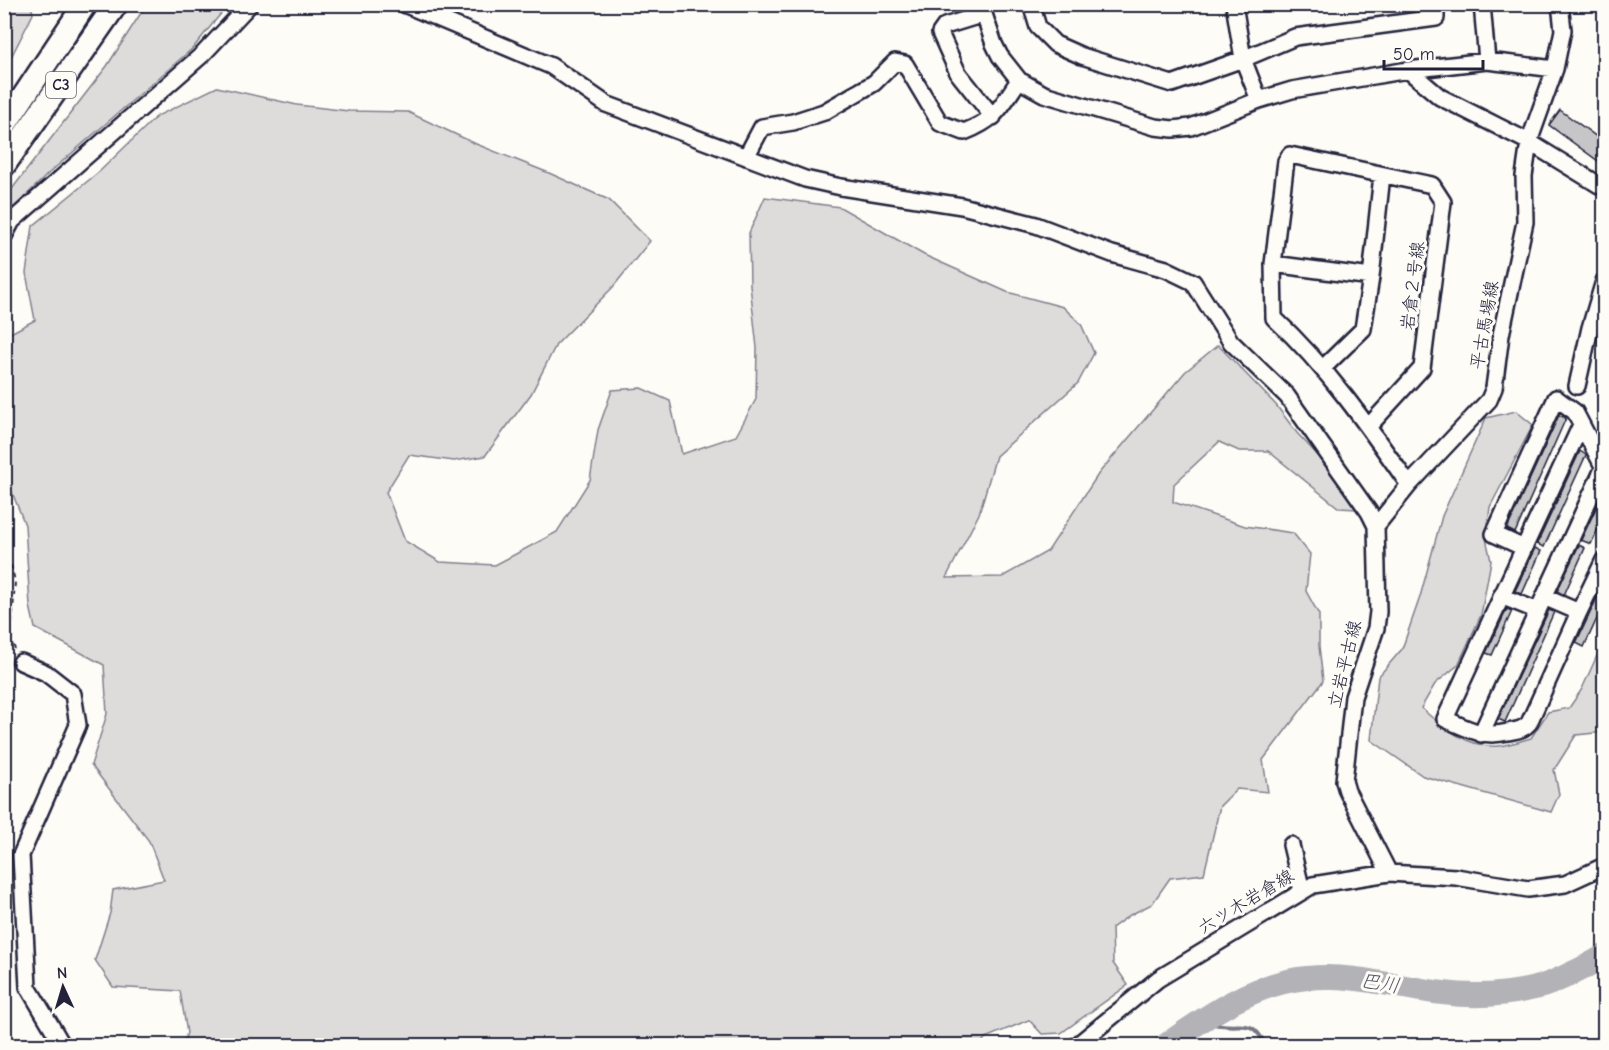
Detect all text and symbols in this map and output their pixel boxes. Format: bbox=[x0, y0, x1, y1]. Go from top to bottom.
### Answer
scale bar bbox=[1384, 33, 1483, 71]
text: 50 m bbox=[1393, 44, 1435, 65]
road number: C3 bbox=[46, 72, 76, 98]
street label: 岩倉２号線 bbox=[1397, 240, 1429, 332]
street label: 平古馬場線 bbox=[1467, 279, 1503, 371]
street label: 立岩平古線 bbox=[1324, 618, 1366, 710]
street label: 六ツ木岩倉線 bbox=[1194, 865, 1298, 939]
north arrow bbox=[33, 957, 93, 1017]
text: N bbox=[56, 964, 68, 982]
water label: 巴川 bbox=[1358, 969, 1402, 997]

